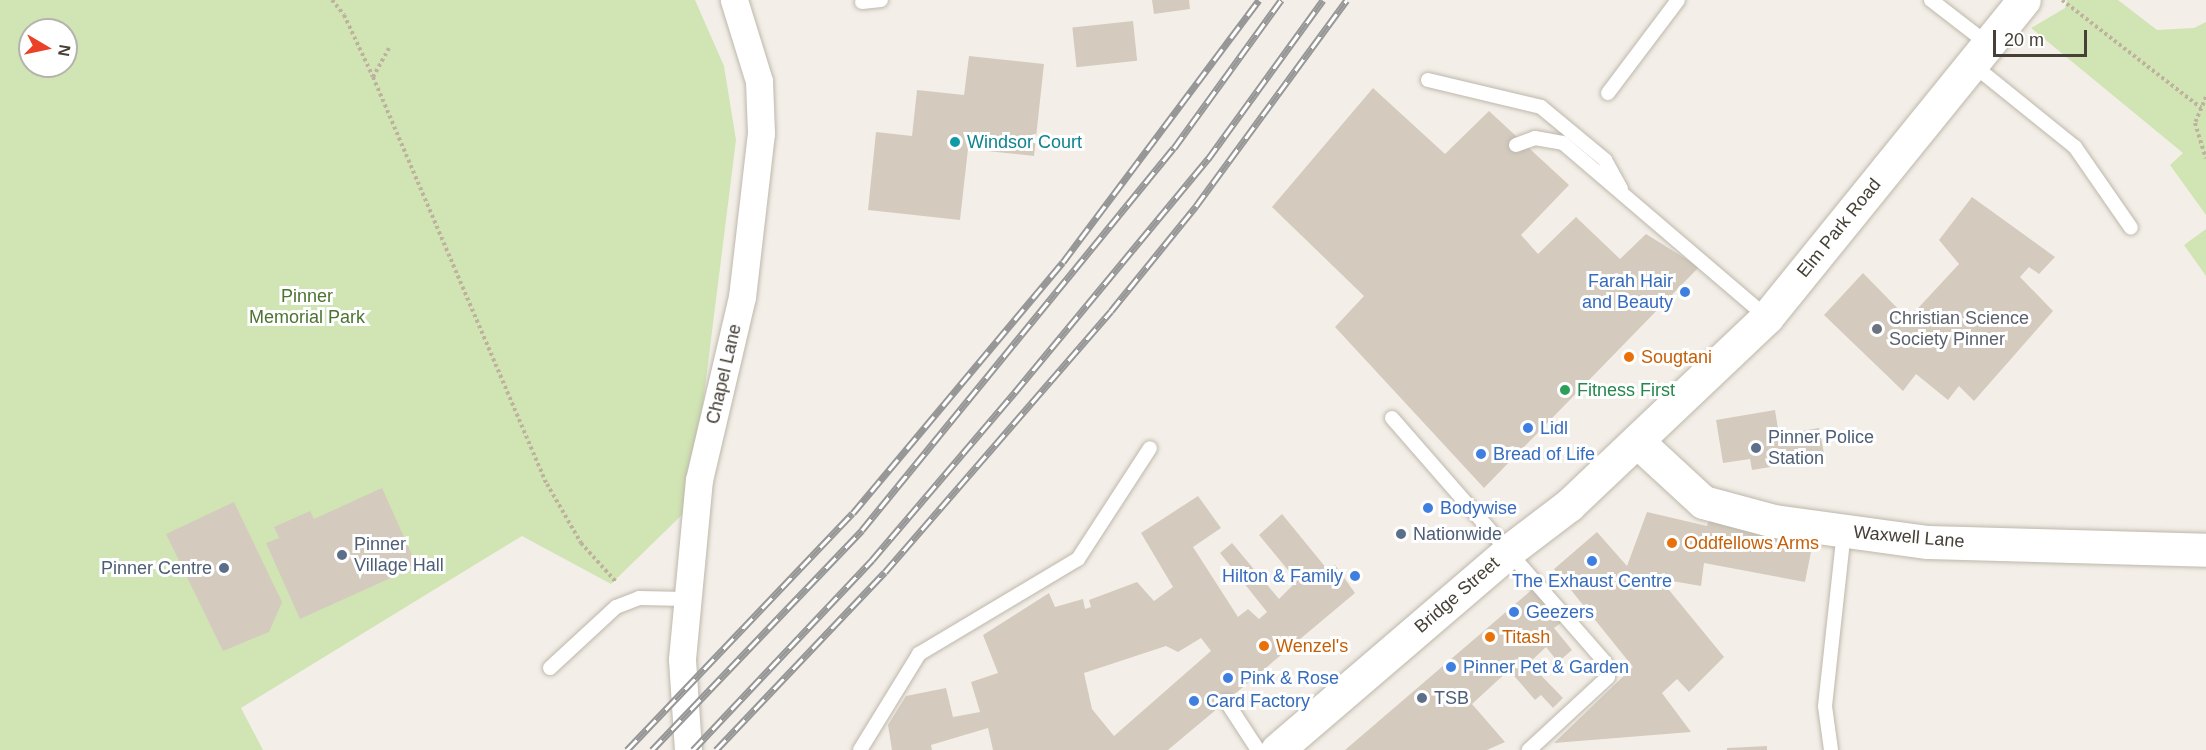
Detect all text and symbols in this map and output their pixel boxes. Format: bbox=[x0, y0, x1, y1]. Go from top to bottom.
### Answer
north arrow bbox=[18, 18, 78, 78]
scale bar bbox=[1996, 18, 2090, 56]
text: 20 m bbox=[2004, 30, 2044, 50]
text: N bbox=[55, 44, 74, 58]
place label: Windsor Court bbox=[967, 131, 1082, 153]
marker: Windsor Court bbox=[948, 135, 962, 149]
street label: Elm Park Road bbox=[1793, 174, 1885, 282]
place label: Farah Hair and Beauty bbox=[1582, 271, 1673, 314]
marker: Farah Hair and Beauty bbox=[1678, 285, 1692, 299]
park label: Pinner Memorial Park bbox=[249, 286, 365, 328]
place label: Christian Science Society Pinner bbox=[1889, 308, 2029, 350]
street label: Chapel Lane bbox=[702, 322, 746, 426]
marker: Christian Science Society Pinner bbox=[1870, 322, 1884, 336]
place label: Sougtani bbox=[1641, 346, 1712, 368]
marker: Sougtani bbox=[1622, 350, 1636, 364]
place label: Fitness First bbox=[1577, 379, 1675, 401]
marker: Fitness First bbox=[1558, 383, 1572, 397]
place label: Lidl bbox=[1540, 417, 1568, 439]
marker: Lidl bbox=[1521, 421, 1535, 435]
place label: Pinner Police Station bbox=[1768, 427, 1874, 470]
marker: Pinner Police Station bbox=[1749, 441, 1763, 455]
place label: Bread of Life bbox=[1493, 443, 1595, 465]
marker: Bread of Life bbox=[1474, 447, 1488, 461]
place label: Bodywise bbox=[1440, 497, 1517, 519]
marker: Bodywise bbox=[1421, 501, 1435, 515]
street label: Waxwell Lane bbox=[1853, 521, 1965, 553]
place label: Nationwide bbox=[1413, 523, 1502, 545]
marker: Nationwide bbox=[1394, 527, 1408, 541]
place label: Oddfellows Arms bbox=[1684, 532, 1820, 554]
place label: Pinner Village Hall bbox=[354, 534, 444, 576]
marker: Oddfellows Arms bbox=[1665, 536, 1679, 550]
marker: Pinner Village Hall bbox=[335, 548, 349, 562]
street label: Bridge Street bbox=[1410, 552, 1504, 638]
marker: The Exhaust Centre bbox=[1585, 554, 1599, 568]
place label: Pinner Centre bbox=[101, 557, 212, 579]
marker: Pinner Centre bbox=[217, 561, 231, 575]
place label: Hilton & Family bbox=[1222, 565, 1343, 587]
marker: Hilton & Family bbox=[1348, 569, 1362, 583]
place label: The Exhaust Centre bbox=[1512, 570, 1672, 592]
place label: Geezers bbox=[1526, 601, 1594, 623]
marker: Geezers bbox=[1507, 605, 1521, 619]
place label: Titash bbox=[1502, 626, 1550, 648]
marker: Titash bbox=[1483, 630, 1497, 644]
place label: Wenzel's bbox=[1276, 635, 1348, 657]
marker: Wenzel's bbox=[1257, 639, 1271, 653]
place label: Pinner Pet & Garden bbox=[1463, 656, 1629, 678]
marker: Pinner Pet & Garden bbox=[1444, 660, 1458, 674]
place label: Pink & Rose bbox=[1240, 667, 1339, 689]
marker: Pink & Rose bbox=[1221, 671, 1235, 685]
place label: TSB bbox=[1434, 687, 1469, 709]
place label: Card Factory bbox=[1206, 690, 1310, 712]
marker: TSB bbox=[1415, 691, 1429, 705]
marker: Card Factory bbox=[1187, 694, 1201, 708]

